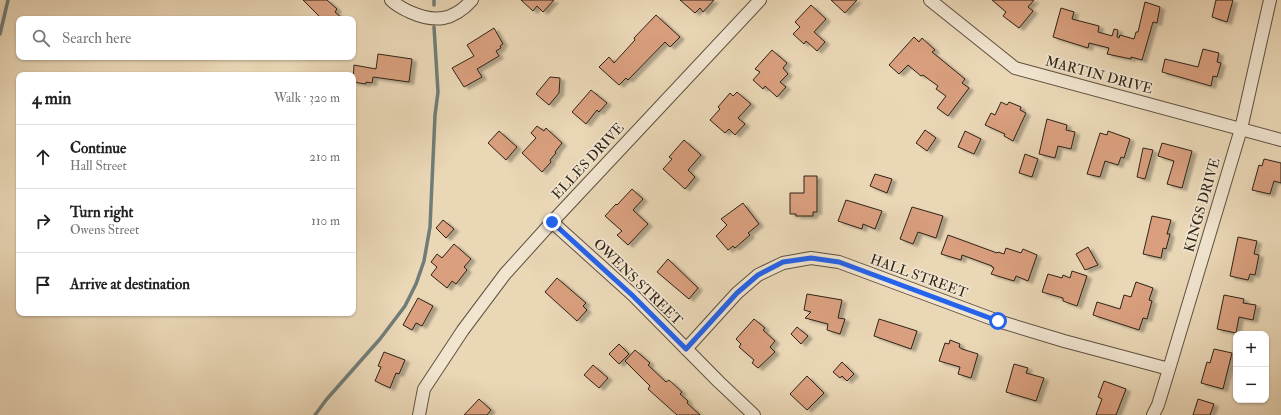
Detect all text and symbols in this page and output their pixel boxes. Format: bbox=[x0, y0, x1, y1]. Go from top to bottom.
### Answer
search box bbox=[16, 16, 356, 60]
icon: search bbox=[30, 27, 52, 49]
text: Search here bbox=[62, 29, 131, 48]
street label: MARTIN DRIVE bbox=[1043, 52, 1155, 98]
text: 4 min bbox=[32, 88, 71, 109]
text: Walk · 320 m bbox=[274, 90, 340, 106]
street label: ELLES DRIVE bbox=[548, 119, 628, 203]
text: Continue bbox=[70, 139, 126, 158]
icon: ahead bbox=[32, 146, 54, 168]
text: 210 m bbox=[309, 149, 340, 165]
street label: KINGS DRIVE bbox=[1180, 156, 1224, 254]
text: Hall Street bbox=[70, 158, 127, 174]
text: Turn right bbox=[70, 203, 133, 222]
icon: right bbox=[32, 210, 54, 232]
text: 110 m bbox=[311, 213, 340, 229]
route end bbox=[543, 213, 561, 231]
text: Owens Street bbox=[70, 222, 139, 238]
street label: OWENS STREET bbox=[590, 235, 687, 329]
street label: HALL STREET bbox=[868, 251, 971, 302]
icon: arrive bbox=[32, 274, 54, 296]
text: Arrive at destination bbox=[70, 275, 190, 294]
route start bbox=[989, 312, 1007, 330]
map controls bbox=[1233, 331, 1269, 403]
button: + bbox=[1233, 331, 1269, 367]
button: − bbox=[1233, 367, 1269, 403]

